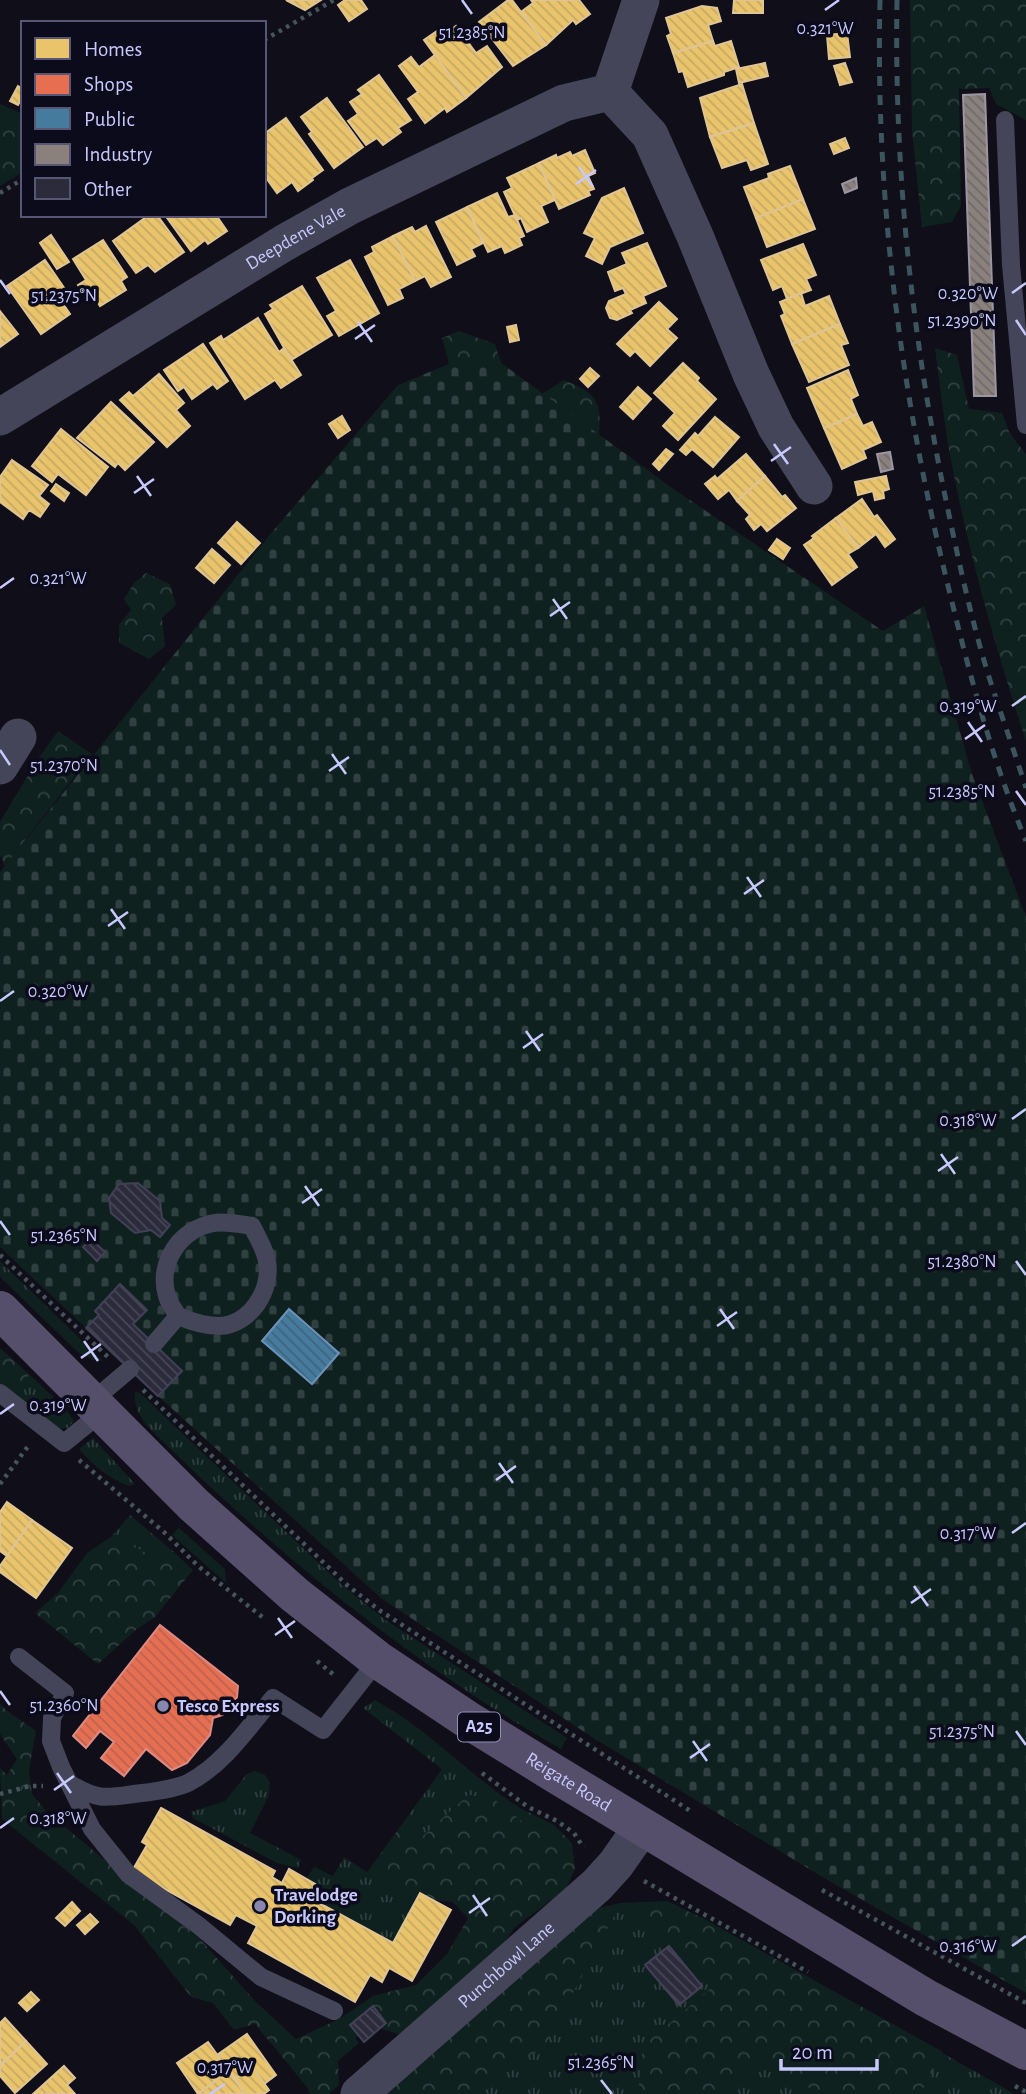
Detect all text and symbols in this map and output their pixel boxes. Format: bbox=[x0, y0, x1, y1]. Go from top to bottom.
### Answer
text: 0.321°W bbox=[796, 20, 854, 38]
legend bbox=[21, 21, 266, 217]
text: 51.2385°N bbox=[438, 24, 506, 42]
text: Homes bbox=[84, 39, 142, 60]
text: Shops bbox=[84, 74, 133, 95]
text: Public bbox=[84, 109, 134, 130]
text: Industry bbox=[84, 144, 152, 165]
text: Other bbox=[84, 179, 132, 200]
street label: Deepdene Vale bbox=[242, 201, 349, 274]
text: 0.320°W bbox=[938, 285, 998, 303]
text: 51.2375°N bbox=[31, 287, 97, 305]
text: 51.2390°N bbox=[928, 312, 996, 330]
text: 0.321°W bbox=[29, 570, 87, 588]
text: 0.319°W bbox=[939, 698, 997, 716]
text: 51.2370°N bbox=[30, 757, 98, 775]
text: 51.2385°N bbox=[928, 783, 996, 801]
text: 0.320°W bbox=[28, 983, 88, 1001]
text: 0.318°W bbox=[939, 1112, 997, 1130]
text: 51.2365°N bbox=[31, 1227, 98, 1245]
text: 51.2380°N bbox=[927, 1253, 997, 1271]
text: 0.319°W bbox=[29, 1397, 87, 1415]
text: 0.317°W bbox=[940, 1525, 996, 1543]
text: 51.2360°N bbox=[30, 1697, 98, 1715]
place label: Tesco Express bbox=[177, 1697, 280, 1716]
marker: Tesco Express bbox=[155, 1698, 171, 1714]
road number: A25 bbox=[458, 1712, 500, 1742]
text: 51.2375°N bbox=[929, 1723, 995, 1741]
street label: Reigate Road bbox=[522, 1749, 615, 1815]
text: 0.318°W bbox=[29, 1810, 87, 1828]
place label: Travelodge Dorking bbox=[274, 1886, 358, 1927]
marker: Travelodge Dorking bbox=[252, 1898, 268, 1914]
street label: Punchbowl Lane bbox=[455, 1918, 558, 2012]
text: 0.316°W bbox=[939, 1938, 997, 1956]
scale bar bbox=[781, 2028, 877, 2072]
text: 20 m bbox=[792, 2042, 833, 2063]
text: 51.2365°N bbox=[568, 2054, 635, 2072]
text: 0.317°W bbox=[197, 2059, 253, 2077]

